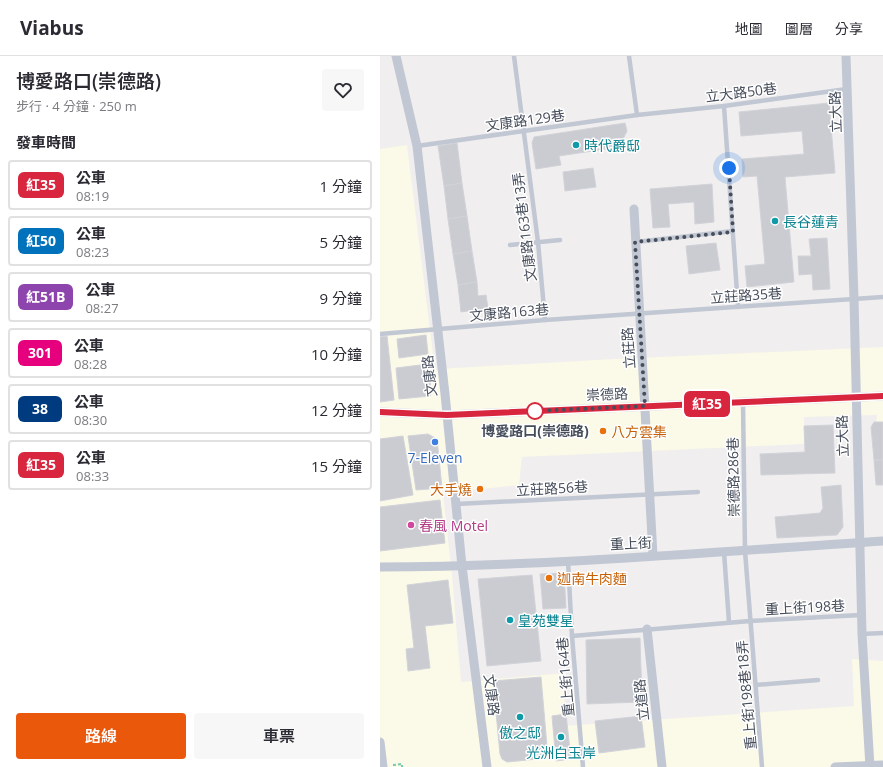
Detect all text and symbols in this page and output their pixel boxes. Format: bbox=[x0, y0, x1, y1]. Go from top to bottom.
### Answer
text: Viabus bbox=[20, 15, 84, 41]
text: 地圖 bbox=[735, 19, 763, 38]
text: 圖層 bbox=[785, 19, 813, 38]
text: 分享 bbox=[835, 19, 863, 38]
text: 博愛路口(崇德路) bbox=[16, 68, 161, 94]
button: heart bbox=[322, 69, 364, 111]
street label: 立大路50巷 bbox=[704, 78, 778, 106]
street label: 立大路 bbox=[825, 91, 845, 133]
text: 步行 · 4 分鐘 · 250 m bbox=[16, 97, 137, 115]
street label: 文康路129巷 bbox=[484, 105, 566, 135]
text: 發車時間 bbox=[16, 132, 76, 152]
place label: 時代爵邸 bbox=[584, 136, 640, 155]
marker: 時代爵邸 bbox=[571, 140, 581, 150]
your location bbox=[719, 158, 739, 178]
text: 公車 bbox=[76, 167, 106, 187]
street label: 文康路163巷13弄 bbox=[508, 171, 540, 283]
text: 紅35 bbox=[26, 175, 56, 194]
text: 1 分鐘 bbox=[320, 176, 362, 196]
text: 08:19 bbox=[76, 187, 109, 205]
place label: 長谷蓮青 bbox=[783, 212, 839, 231]
marker: 長谷蓮青 bbox=[770, 216, 780, 226]
text: 公車 bbox=[76, 223, 106, 243]
text: 紅50 bbox=[26, 231, 56, 250]
text: 5 分鐘 bbox=[320, 232, 362, 252]
text: 08:23 bbox=[76, 243, 109, 261]
text: 公車 bbox=[85, 279, 115, 299]
street label: 立莊路35巷 bbox=[709, 283, 783, 307]
text: 紅51B bbox=[26, 287, 65, 306]
text: 9 分鐘 bbox=[320, 288, 362, 308]
text: 08:27 bbox=[85, 299, 119, 317]
street label: 文康路163巷 bbox=[468, 299, 550, 325]
street label: 立莊路 bbox=[617, 326, 639, 370]
text: 公車 bbox=[74, 335, 104, 355]
text: 301 bbox=[28, 343, 52, 362]
text: 10 分鐘 bbox=[311, 344, 362, 364]
street label: 文康路 bbox=[417, 354, 441, 398]
text: 08:28 bbox=[74, 355, 107, 373]
street label: 崇德路 bbox=[586, 383, 628, 405]
text: 公車 bbox=[74, 391, 104, 411]
line badge: 紅35 bbox=[684, 391, 730, 417]
text: 紅35 bbox=[692, 394, 722, 413]
text: 38 bbox=[32, 399, 48, 418]
text: 12 分鐘 bbox=[311, 400, 362, 420]
marker: 博愛路口(崇德路) bbox=[526, 402, 544, 420]
text: 08:30 bbox=[74, 411, 107, 429]
street label: 立大路 bbox=[832, 415, 852, 457]
place label: 博愛路口(崇德路) bbox=[481, 421, 589, 440]
place label: 八方雲集 bbox=[611, 422, 667, 441]
marker: 八方雲集 bbox=[598, 426, 608, 436]
marker: 7-Eleven bbox=[430, 437, 440, 447]
street label: 崇德路286巷 bbox=[723, 437, 743, 517]
text: 公車 bbox=[76, 447, 106, 467]
place label: 7-Eleven bbox=[407, 448, 463, 467]
text: 紅35 bbox=[26, 455, 56, 474]
text: 15 分鐘 bbox=[311, 456, 362, 476]
text: 08:33 bbox=[76, 467, 109, 485]
street label: 立莊路56巷 bbox=[516, 477, 588, 499]
place label: 大手燒 bbox=[430, 480, 472, 499]
marker: 大手燒 bbox=[475, 484, 485, 494]
place label: 春風 Motel bbox=[419, 516, 488, 535]
marker: 春風 Motel bbox=[406, 520, 416, 530]
street label: 重上街 bbox=[610, 532, 652, 554]
place label: 迦南牛肉麵 bbox=[557, 569, 627, 588]
marker: 迦南牛肉麵 bbox=[544, 573, 554, 583]
street label: 重上街198巷 bbox=[765, 595, 845, 619]
place label: 皇苑雙星 bbox=[518, 611, 574, 630]
marker: 皇苑雙星 bbox=[505, 615, 515, 625]
street label: 重上街164巷 bbox=[552, 636, 578, 718]
street label: 重上街198巷18弄 bbox=[732, 639, 760, 751]
street label: 文康路 bbox=[480, 673, 504, 717]
street label: 立道路 bbox=[629, 678, 653, 722]
marker: 傲之邸 bbox=[515, 712, 525, 722]
button: 路線 bbox=[16, 713, 186, 759]
button: 車票 bbox=[194, 713, 364, 759]
place label: 傲之邸 bbox=[499, 723, 541, 742]
marker: 光洲白玉岸 bbox=[556, 732, 566, 742]
place label: 光洲白玉岸 bbox=[526, 743, 596, 762]

